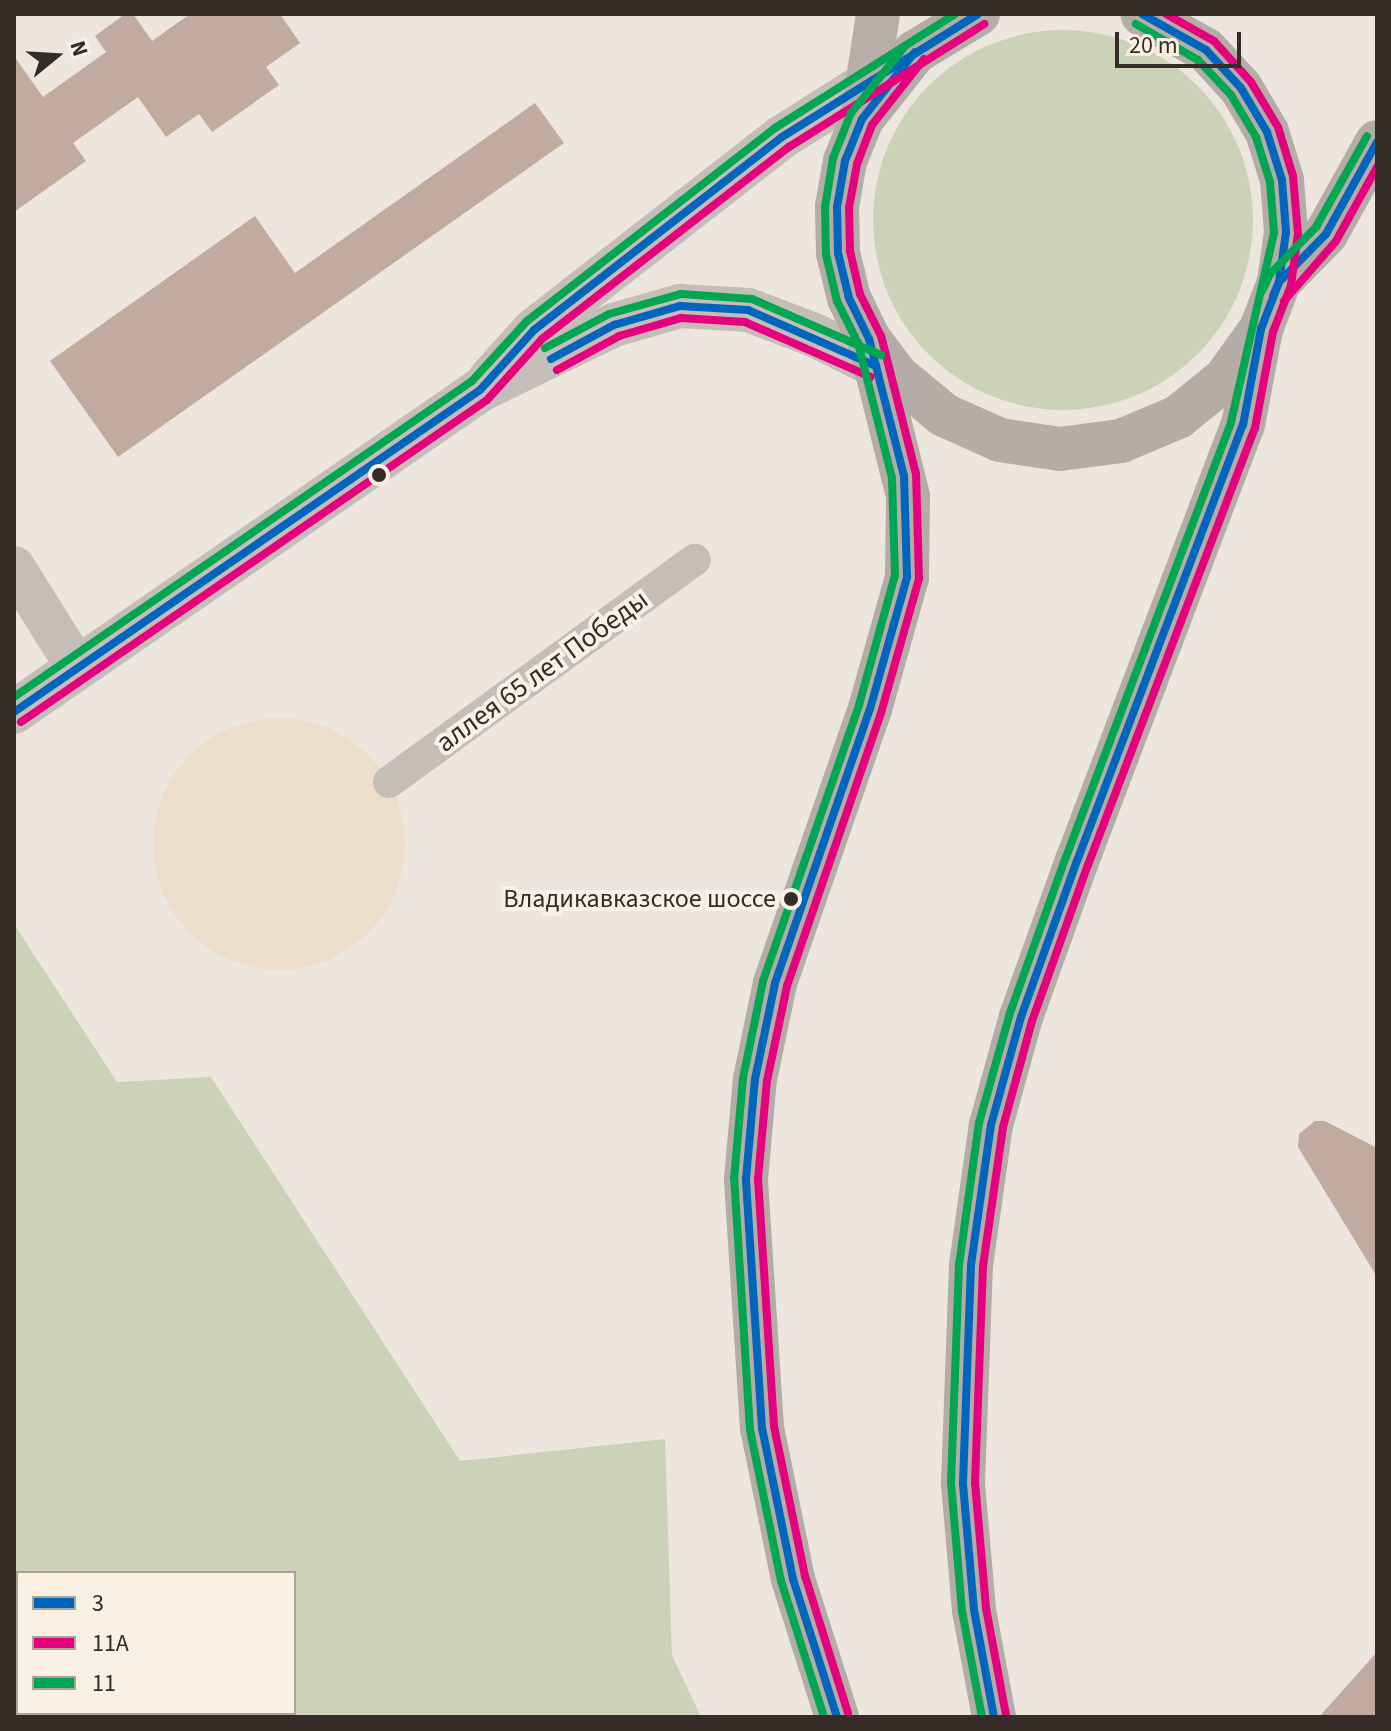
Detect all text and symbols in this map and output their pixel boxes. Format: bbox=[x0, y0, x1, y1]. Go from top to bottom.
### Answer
north arrow bbox=[16, 16, 96, 96]
scale bar bbox=[1119, 16, 1245, 66]
text: 20 m bbox=[1129, 28, 1178, 63]
text: N bbox=[61, 37, 96, 60]
unlabelled marker bbox=[371, 467, 387, 483]
street label: аллея 65 лет Победы bbox=[429, 583, 655, 759]
place label: Владикавказское шоссе bbox=[503, 883, 776, 915]
marker: Владикавказское шоссе bbox=[783, 891, 799, 907]
legend bbox=[16, 1571, 296, 1715]
text: 3 bbox=[92, 1586, 104, 1621]
text: 11А bbox=[92, 1626, 129, 1661]
text: 11 bbox=[92, 1666, 116, 1701]

